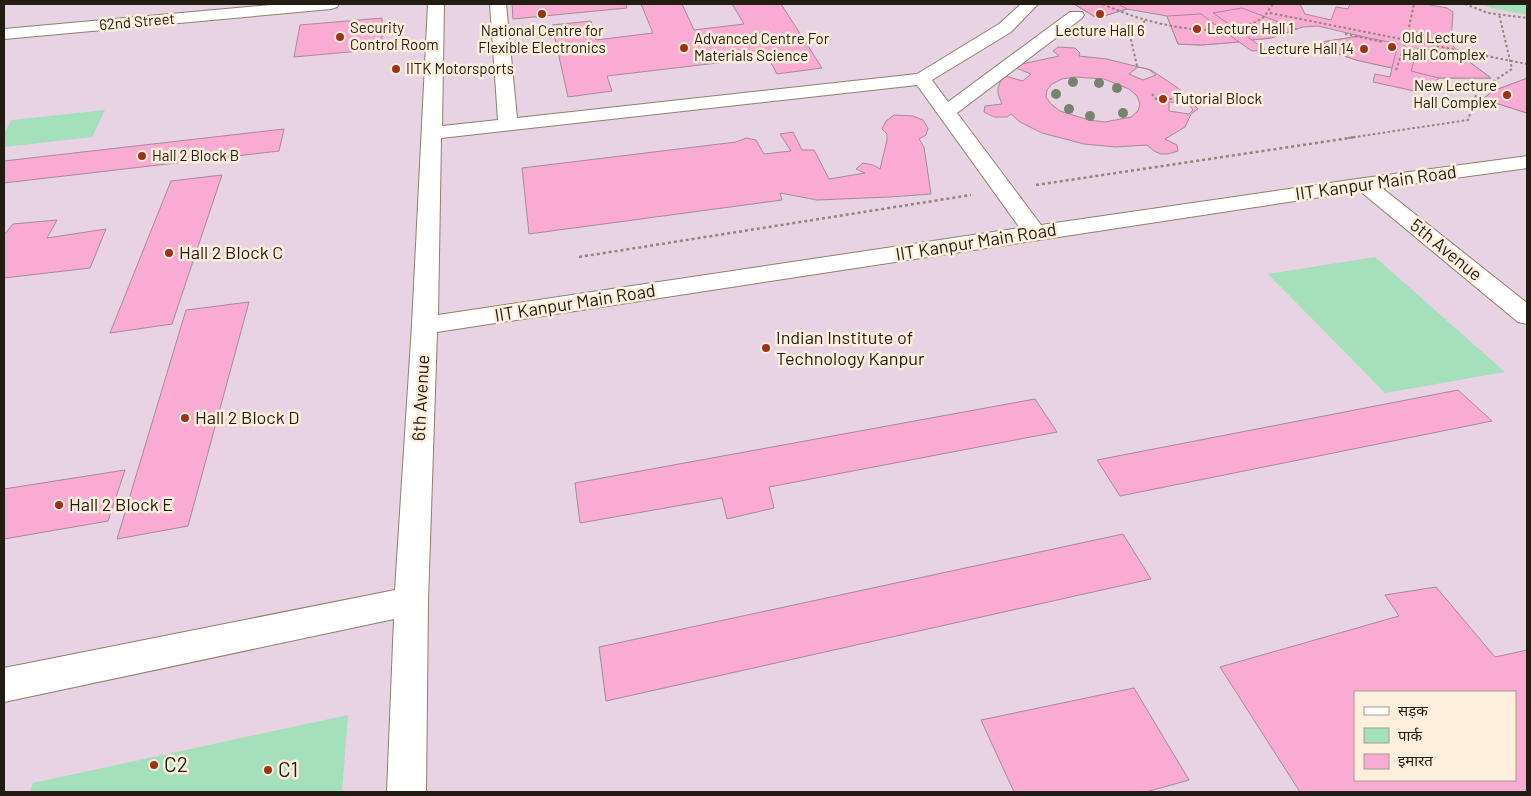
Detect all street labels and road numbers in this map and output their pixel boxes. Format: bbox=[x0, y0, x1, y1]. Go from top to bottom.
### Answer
street label: 62nd Street bbox=[98, 9, 175, 33]
street label: IIT Kanpur Main Road bbox=[1294, 160, 1458, 204]
street label: 5th Avenue bbox=[1406, 214, 1487, 285]
street label: IIT Kanpur Main Road bbox=[894, 217, 1058, 265]
street label: IIT Kanpur Main Road bbox=[493, 278, 657, 326]
street label: 6th Avenue bbox=[407, 354, 433, 442]

